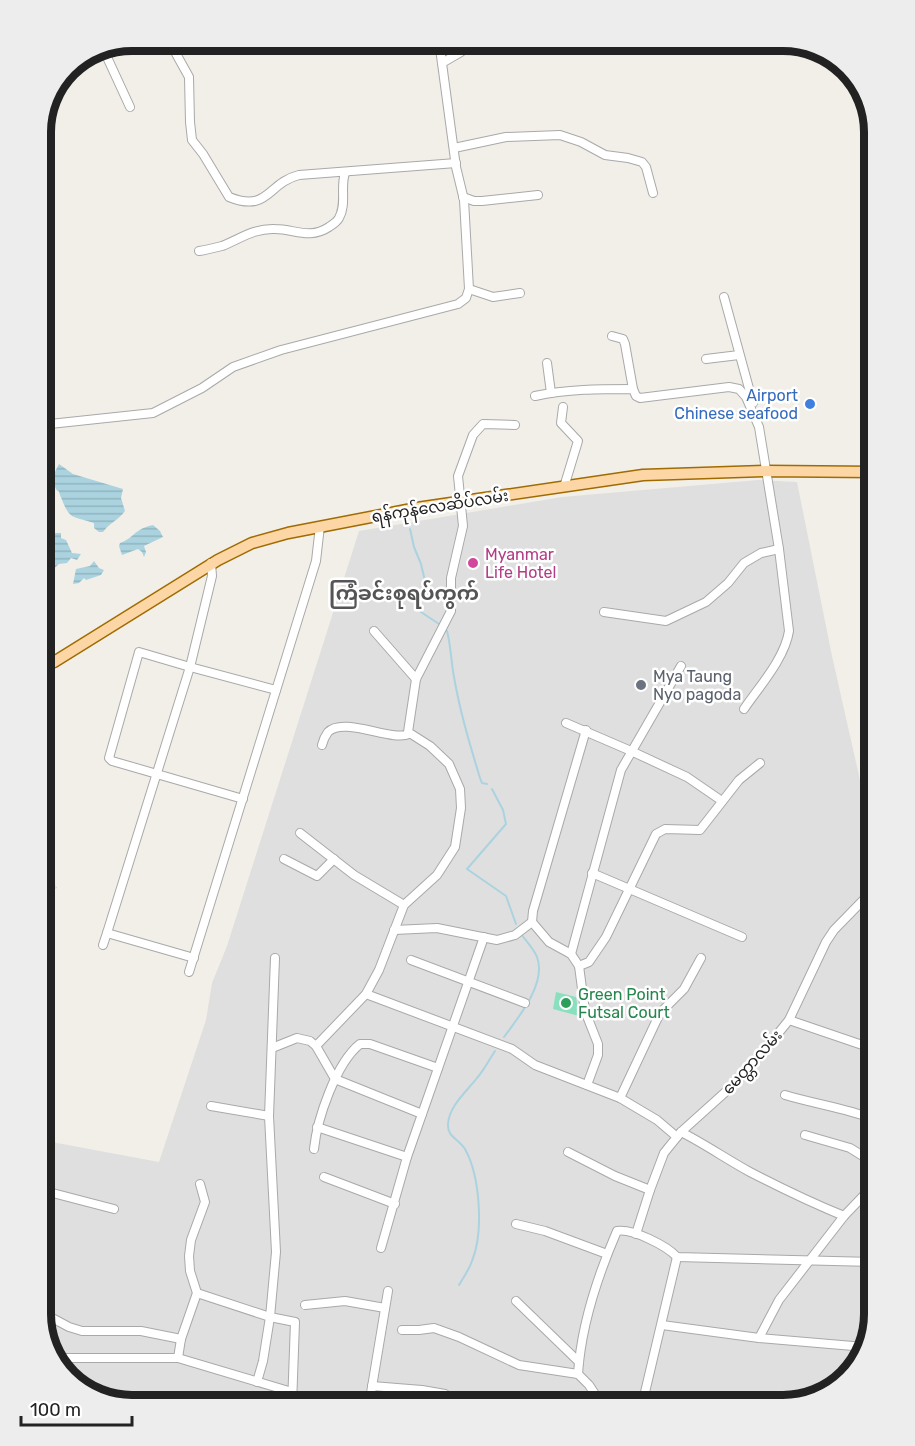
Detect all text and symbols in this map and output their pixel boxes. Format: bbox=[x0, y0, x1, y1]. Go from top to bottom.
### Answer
place label: Airport Chinese seafood bbox=[674, 386, 798, 423]
marker: Airport Chinese seafood bbox=[803, 397, 817, 411]
street label: ရန်ကုန်လေဆိပ်လမ်း bbox=[370, 484, 511, 531]
place label: Myanmar Life Hotel bbox=[485, 545, 556, 582]
marker: Myanmar Life Hotel bbox=[466, 556, 480, 570]
district label: ကြံခင်းစုရပ်ကွက် bbox=[329, 580, 479, 609]
place label: Mya Taung Nyo pagoda bbox=[653, 667, 741, 704]
marker: Mya Taung Nyo pagoda bbox=[634, 678, 648, 692]
place label: Green Point Futsal Court bbox=[578, 985, 670, 1022]
marker: Green Point Futsal Court bbox=[559, 996, 573, 1010]
street label: မေတ္တာလမ်း bbox=[717, 1024, 789, 1101]
scale bar bbox=[21, 1389, 132, 1427]
text: 100 m bbox=[30, 1399, 81, 1421]

